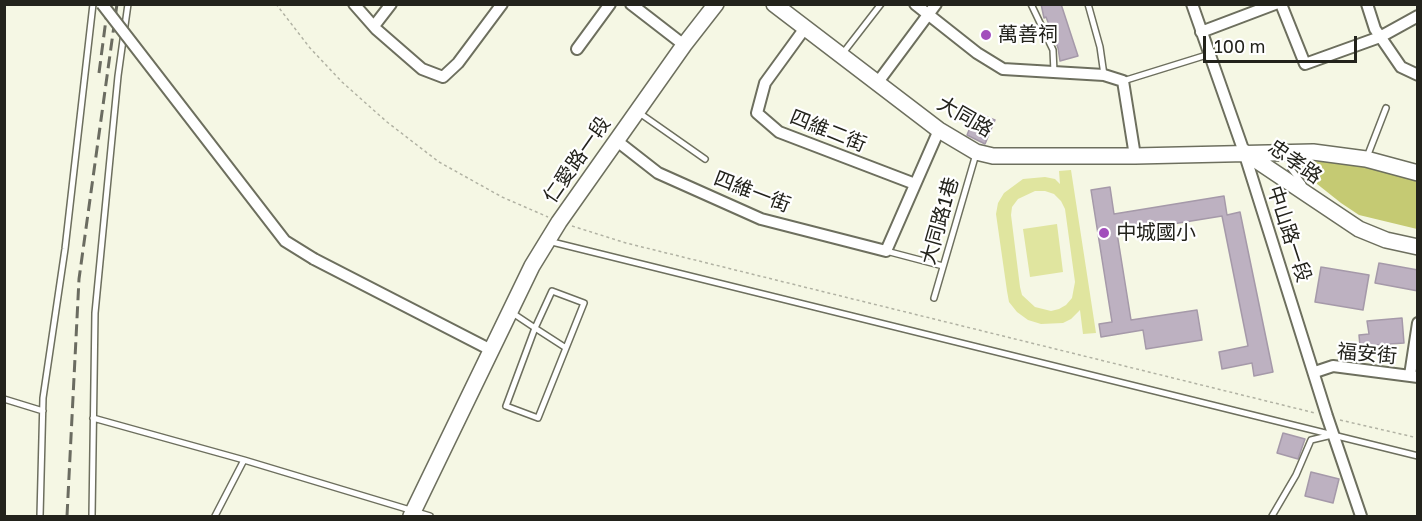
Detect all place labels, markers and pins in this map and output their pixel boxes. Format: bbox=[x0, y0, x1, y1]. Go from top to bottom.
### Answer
place label: 萬善祠 bbox=[998, 23, 1058, 47]
marker: 萬善祠 bbox=[979, 28, 993, 42]
place label: 中城國小 bbox=[1116, 221, 1196, 245]
marker: 中城國小 bbox=[1097, 226, 1111, 240]

